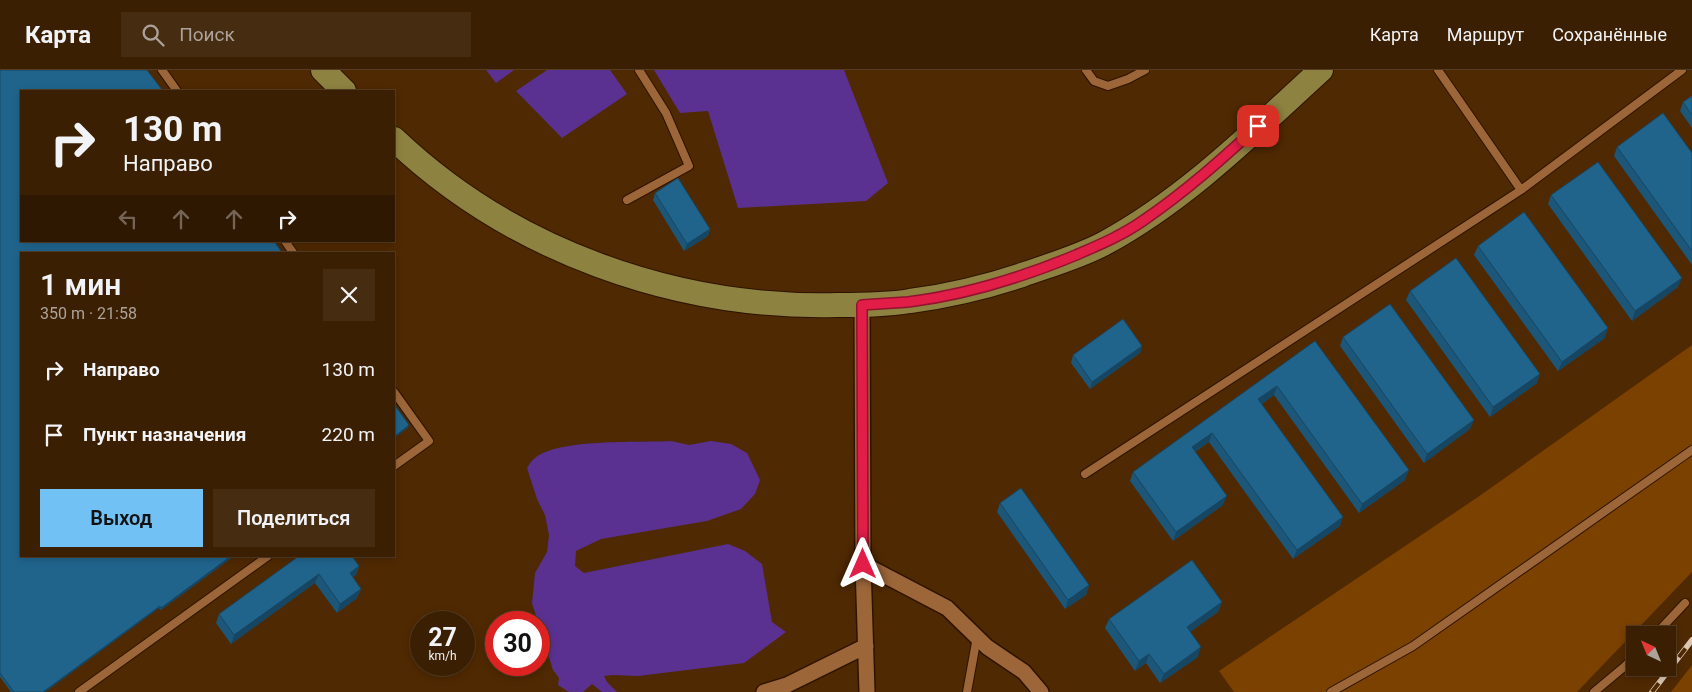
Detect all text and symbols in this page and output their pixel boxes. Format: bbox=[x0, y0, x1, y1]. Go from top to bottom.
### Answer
search box bbox=[121, 12, 471, 57]
text: Карта bbox=[25, 21, 91, 49]
icon: search bbox=[139, 21, 167, 49]
text: Поиск bbox=[179, 23, 235, 46]
text: Карта bbox=[1370, 24, 1419, 45]
text: Маршрут bbox=[1447, 24, 1524, 45]
text: Сохранённые bbox=[1552, 24, 1667, 45]
pin bbox=[1237, 105, 1279, 147]
text: 130 m bbox=[123, 109, 222, 150]
icon: right bbox=[40, 110, 105, 175]
icon: arrive bbox=[1244, 112, 1272, 140]
text: Направо bbox=[123, 151, 213, 176]
icon: left bbox=[114, 205, 142, 233]
icon: ahead bbox=[167, 205, 195, 233]
icon: ahead bbox=[220, 205, 248, 233]
icon: right bbox=[273, 205, 301, 233]
text: 1 мин bbox=[40, 267, 121, 302]
button: close bbox=[323, 269, 375, 321]
text: 350 m · 21:58 bbox=[40, 304, 137, 323]
icon: right bbox=[40, 356, 68, 384]
text: Направо bbox=[83, 358, 160, 381]
text: 130 m bbox=[322, 358, 375, 381]
icon: arrive bbox=[40, 421, 68, 449]
text: Пункт назначения bbox=[83, 423, 246, 446]
text: 220 m bbox=[322, 423, 375, 446]
button: Выход bbox=[40, 489, 203, 547]
button: Поделиться bbox=[213, 489, 375, 547]
position arrow bbox=[836, 537, 888, 589]
speed limit sign: 30 bbox=[485, 611, 550, 676]
text: 27 bbox=[428, 623, 457, 652]
north arrow bbox=[1626, 626, 1676, 676]
map controls bbox=[1626, 626, 1676, 676]
text: km/h bbox=[428, 649, 457, 663]

